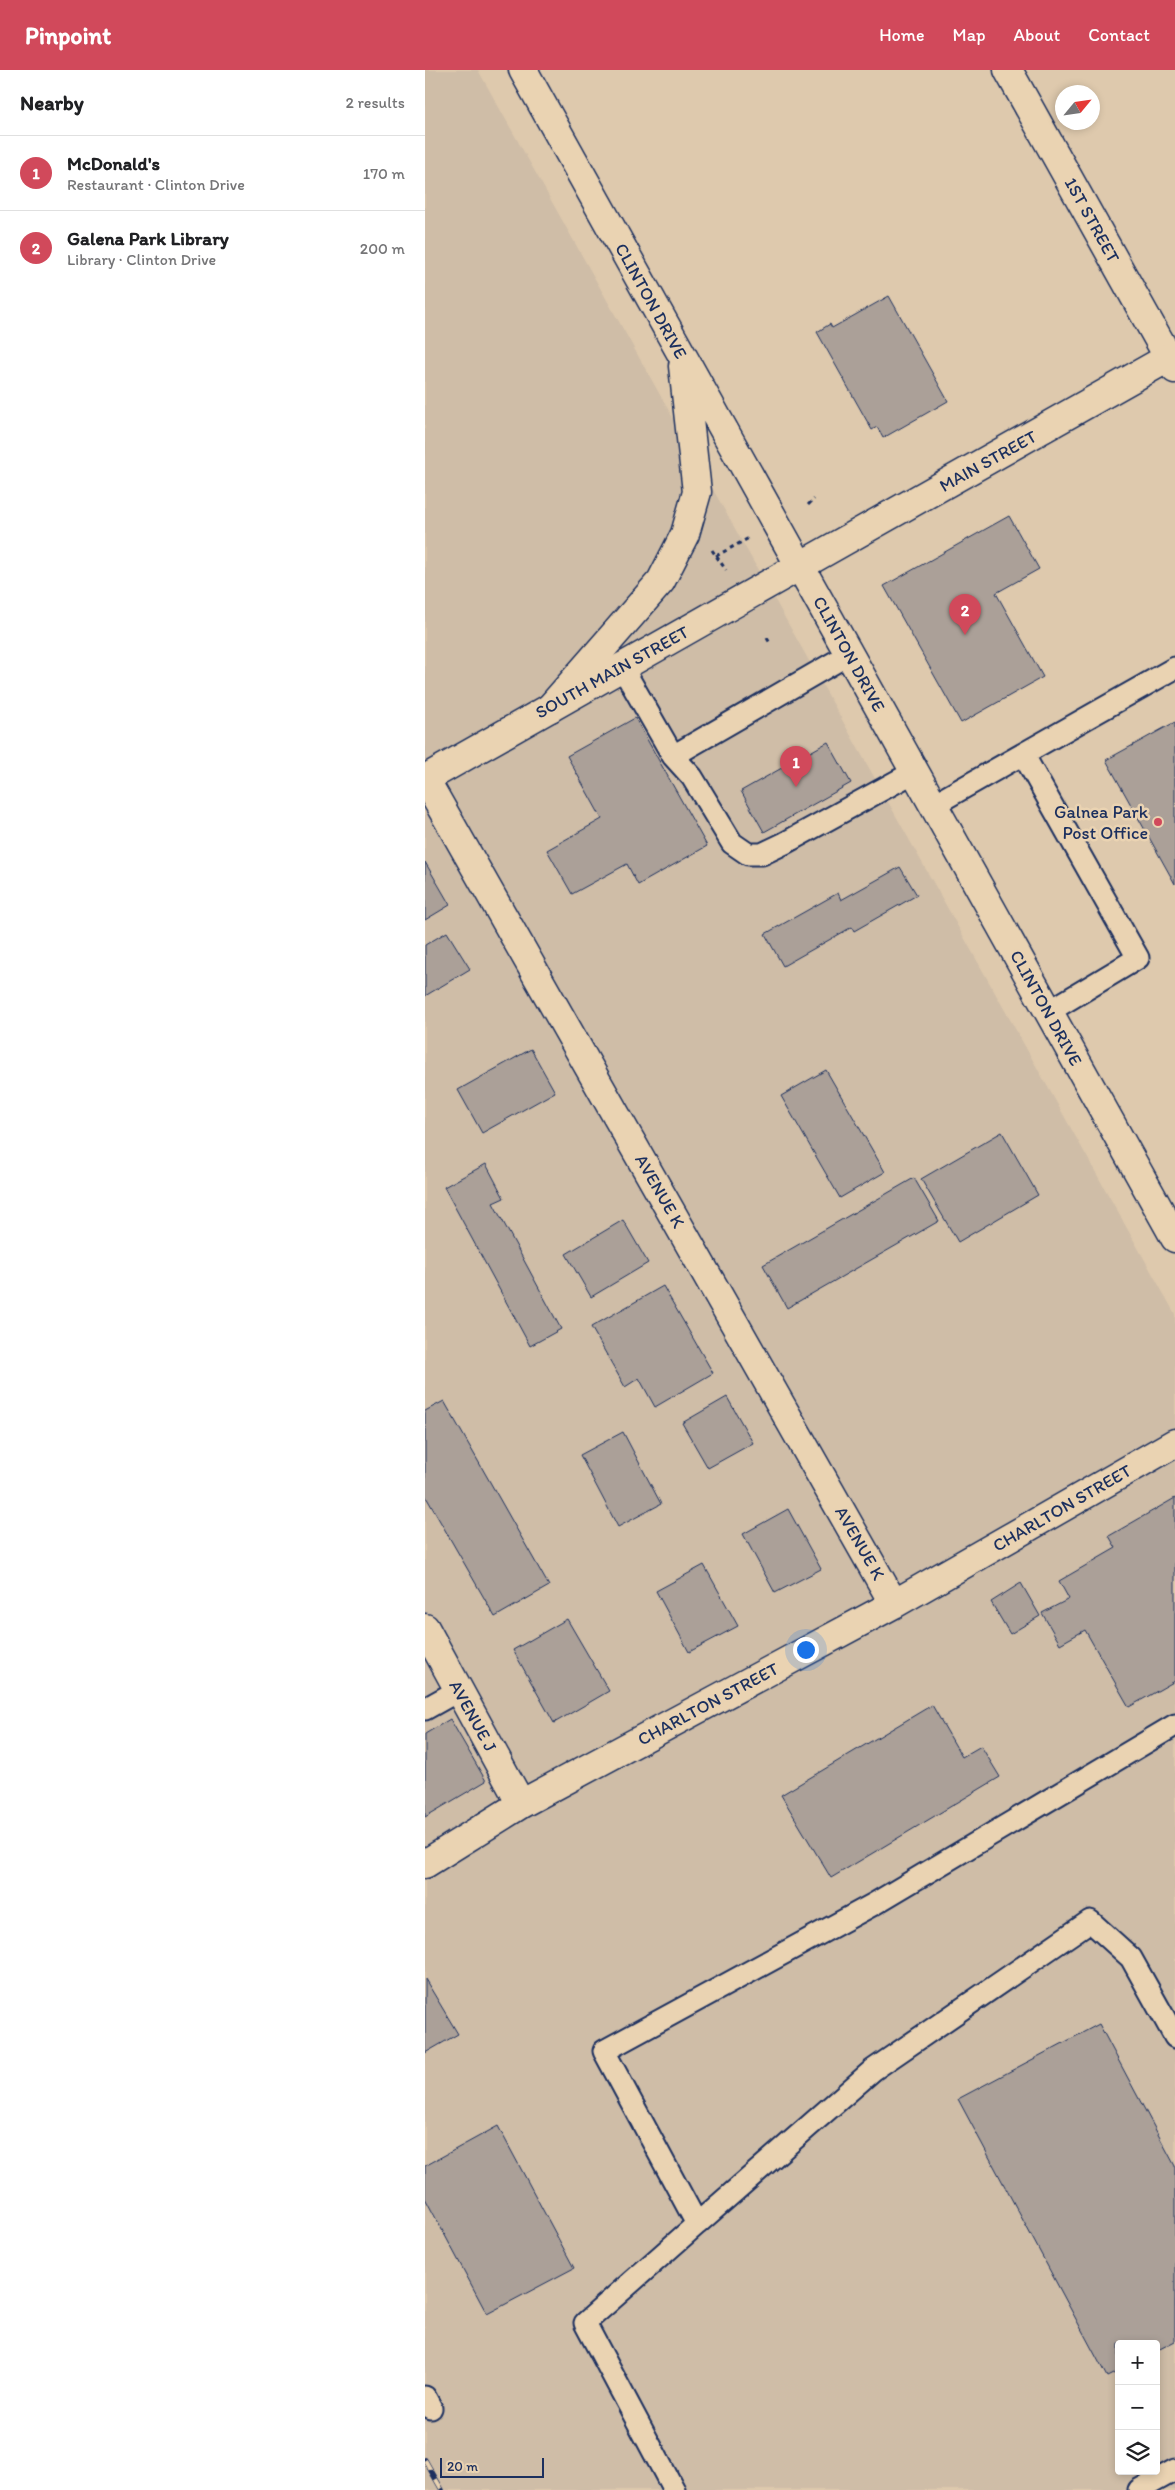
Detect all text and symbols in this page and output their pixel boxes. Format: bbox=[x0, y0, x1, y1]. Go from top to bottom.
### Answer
text: Pinpoint bbox=[25, 21, 111, 50]
text: Home bbox=[879, 24, 925, 46]
text: Map bbox=[953, 24, 986, 46]
text: About bbox=[1014, 24, 1060, 46]
text: Contact bbox=[1088, 24, 1150, 46]
north arrow bbox=[1055, 85, 1100, 130]
text: Nearby bbox=[20, 90, 84, 115]
text: 2 results bbox=[345, 93, 405, 112]
text: McDonald's bbox=[67, 152, 160, 175]
text: 1 bbox=[32, 164, 40, 183]
text: 170 m bbox=[363, 164, 405, 183]
street label: 1ST STREET bbox=[1060, 174, 1124, 266]
text: Restaurant · Clinton Drive bbox=[67, 175, 245, 194]
text: Galena Park Library bbox=[67, 227, 229, 250]
text: 2 bbox=[32, 239, 40, 258]
text: 200 m bbox=[360, 239, 405, 258]
street label: CLINTON DRIVE bbox=[610, 239, 692, 363]
text: Library · Clinton Drive bbox=[67, 250, 216, 269]
street label: MAIN STREET bbox=[935, 425, 1041, 497]
street label: CLINTON DRIVE bbox=[808, 592, 890, 716]
pin: 2 bbox=[949, 594, 981, 635]
street label: SOUTH MAIN STREET bbox=[532, 621, 692, 723]
pin: 1 bbox=[780, 746, 812, 787]
place label: Galnea Park Post Office bbox=[1054, 801, 1149, 844]
marker: Galnea Park Post Office bbox=[1152, 816, 1164, 828]
street label: CLINTON DRIVE bbox=[1005, 946, 1087, 1070]
street label: AVENUE K bbox=[630, 1150, 690, 1232]
street label: CHARLTON STREET bbox=[989, 1459, 1135, 1557]
street label: AVENUE K bbox=[830, 1502, 890, 1584]
your location bbox=[793, 1637, 819, 1663]
street label: CHARLTON STREET bbox=[634, 1658, 782, 1750]
street label: AVENUE J bbox=[444, 1676, 502, 1756]
map controls bbox=[1115, 2340, 1160, 2475]
button: + bbox=[1115, 2340, 1160, 2385]
button: − bbox=[1115, 2385, 1160, 2430]
button: layers bbox=[1115, 2430, 1160, 2475]
scale bar bbox=[440, 2455, 544, 2478]
text: 20 m bbox=[447, 2458, 478, 2475]

